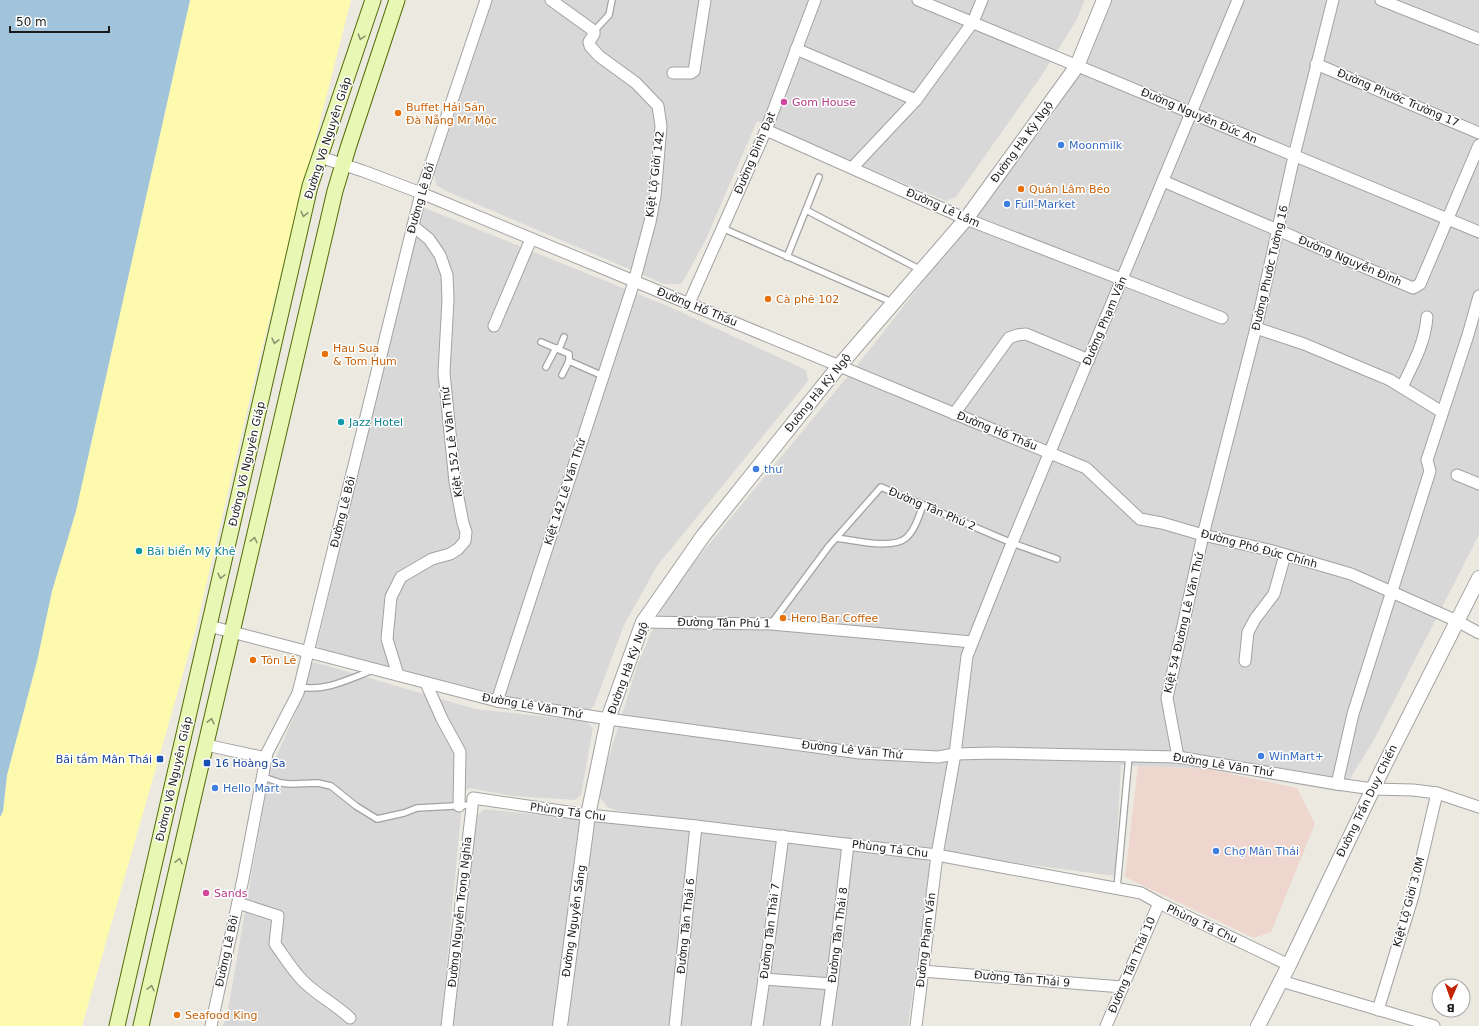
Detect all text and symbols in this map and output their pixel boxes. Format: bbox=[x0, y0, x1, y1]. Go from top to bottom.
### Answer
scale bar bbox=[10, 8, 109, 34]
text: 50 m bbox=[16, 15, 47, 29]
one-way arrow bbox=[357, 33, 366, 40]
street label: Đường Phước Trường 17 bbox=[1335, 66, 1461, 130]
street label: Đường Võ Nguyên Giáp bbox=[302, 75, 354, 201]
street label: Đường Nguyễn Đức An bbox=[1139, 86, 1259, 146]
place label: Gom House bbox=[792, 96, 856, 109]
marker: Gom House bbox=[779, 97, 789, 107]
street label: Đường Hà Kỳ Ngộ bbox=[988, 99, 1056, 185]
place label: Buffet Hải Sản Đà Nẵng Mr Mộc bbox=[406, 101, 497, 127]
marker: Buffet Hải Sản Đà Nẵng Mr Mộc bbox=[393, 108, 403, 118]
street label: Đường Đinh Đạt bbox=[732, 109, 778, 196]
street label: Kiệt Lộ Giời 142 bbox=[643, 130, 667, 218]
place label: Moonmilk bbox=[1069, 139, 1123, 152]
marker: Moonmilk bbox=[1056, 140, 1066, 150]
street label: Đường Lê Bôi bbox=[405, 161, 437, 235]
place label: Quán Lâm Béo bbox=[1029, 183, 1110, 196]
marker: Quán Lâm Béo bbox=[1016, 184, 1026, 194]
street label: Đường Lê Lâm bbox=[904, 186, 982, 230]
place label: Full-Market bbox=[1015, 198, 1076, 211]
marker: Full-Market bbox=[1002, 199, 1012, 209]
street label: Đường Phước Tường 16 bbox=[1249, 204, 1291, 332]
one-way arrow bbox=[300, 210, 309, 217]
street label: Đường Nguyễn Đình bbox=[1296, 233, 1404, 289]
street label: Đường Phạm Vấn bbox=[1080, 274, 1130, 367]
street label: Đường Hồ Thấu bbox=[655, 285, 739, 329]
place label: Cà phê 102 bbox=[776, 293, 839, 306]
marker: Cà phê 102 bbox=[763, 294, 773, 304]
one-way arrow bbox=[271, 337, 280, 344]
place label: Hau Sua & Tom Hum bbox=[333, 342, 397, 368]
marker: Hau Sua & Tom Hum bbox=[320, 349, 330, 359]
street label: Đường Hà Kỳ Ngộ bbox=[782, 351, 854, 435]
street label: Kiệt 152 Lê Văn Thứ bbox=[439, 385, 465, 498]
street label: Đường Võ Nguyên Giáp bbox=[226, 400, 268, 528]
street label: Đường Hồ Thấu bbox=[955, 409, 1039, 453]
place label: Jazz Hotel bbox=[348, 416, 403, 429]
marker: Jazz Hotel bbox=[336, 417, 346, 427]
street label: Kiệt 142 Lê Văn Thứ bbox=[542, 436, 589, 547]
place label: thư bbox=[764, 463, 783, 476]
marker: thư bbox=[751, 464, 761, 474]
street label: Đường Lê Bôi bbox=[328, 475, 358, 549]
street label: Đường Tân Phú 2 bbox=[886, 485, 978, 533]
street label: Đường Phó Đức Chính bbox=[1199, 527, 1319, 571]
one-way arrow bbox=[249, 537, 257, 543]
place label: Bãi biển Mỹ Khê bbox=[147, 545, 236, 558]
marker: Bãi biển Mỹ Khê bbox=[134, 546, 144, 556]
street label: Kiệt 54 Đường Lê Văn Thứ bbox=[1162, 551, 1207, 694]
one-way arrow bbox=[217, 573, 225, 580]
place label: Hero Bar Coffee bbox=[791, 612, 879, 625]
marker: Hero Bar Coffee bbox=[778, 613, 788, 623]
street label: Đường Tân Phú 1 bbox=[677, 616, 771, 630]
street label: Đường Hà Kỳ Ngộ bbox=[605, 620, 651, 716]
place label: Tôn Lê bbox=[260, 654, 296, 667]
marker: Tôn Lê bbox=[248, 655, 258, 665]
street label: Đường Lê Văn Thứ bbox=[481, 691, 584, 721]
street label: Đường Võ Nguyên Giáp bbox=[153, 715, 195, 843]
one-way arrow bbox=[207, 718, 215, 724]
street label: Đường Lê Văn Thứ bbox=[801, 738, 904, 762]
street label: Đường Trần Duy Chiến bbox=[1334, 743, 1400, 859]
place label: WinMart+ bbox=[1269, 750, 1324, 763]
street label: Đường Lê Văn Thứ bbox=[1172, 751, 1275, 780]
marker: WinMart+ bbox=[1256, 751, 1266, 761]
place label: Bãi tắm Mân Thái bbox=[56, 753, 152, 766]
marker: Bãi tắm Mân Thái bbox=[155, 754, 165, 764]
place label: 16 Hoàng Sa bbox=[215, 757, 285, 770]
marker: 16 Hoàng Sa bbox=[202, 758, 212, 768]
place label: Hello Mart bbox=[223, 782, 280, 795]
marker: Hello Mart bbox=[210, 783, 220, 793]
street label: Phùng Tả Chu bbox=[529, 800, 607, 824]
street label: Đường Nguyễn Trọng Nghĩa bbox=[446, 836, 474, 988]
street label: Phùng Tả Chu bbox=[851, 838, 929, 860]
place label: Chợ Mân Thái bbox=[1224, 845, 1299, 858]
marker: Chợ Mân Thái bbox=[1211, 846, 1221, 856]
street label: Kiệt Lộ Giời 3.0M bbox=[1391, 855, 1427, 949]
one-way arrow bbox=[175, 858, 183, 864]
street label: Đường Nguyễn Sáng bbox=[560, 864, 588, 978]
street label: Đường Tân Thái 6 bbox=[675, 877, 697, 975]
street label: Đường Tân Thái 7 bbox=[758, 882, 782, 980]
street label: Đường Tân Thái 8 bbox=[826, 886, 850, 984]
place label: Sands bbox=[214, 887, 248, 900]
marker: Sands bbox=[201, 888, 211, 898]
street label: Đường Phạm Vấn bbox=[914, 892, 938, 988]
street label: Phùng Tả Chu bbox=[1165, 902, 1239, 946]
street label: Đường Lê Bôi bbox=[213, 914, 241, 988]
street label: Đường Tân Thái 10 bbox=[1106, 915, 1158, 1015]
street label: Đường Tân Thái 9 bbox=[973, 968, 1071, 990]
north arrow bbox=[1431, 978, 1471, 1018]
one-way arrow bbox=[146, 985, 154, 991]
text: B bbox=[1446, 1001, 1455, 1014]
place label: Seafood King bbox=[185, 1009, 258, 1022]
marker: Seafood King bbox=[172, 1010, 182, 1020]

